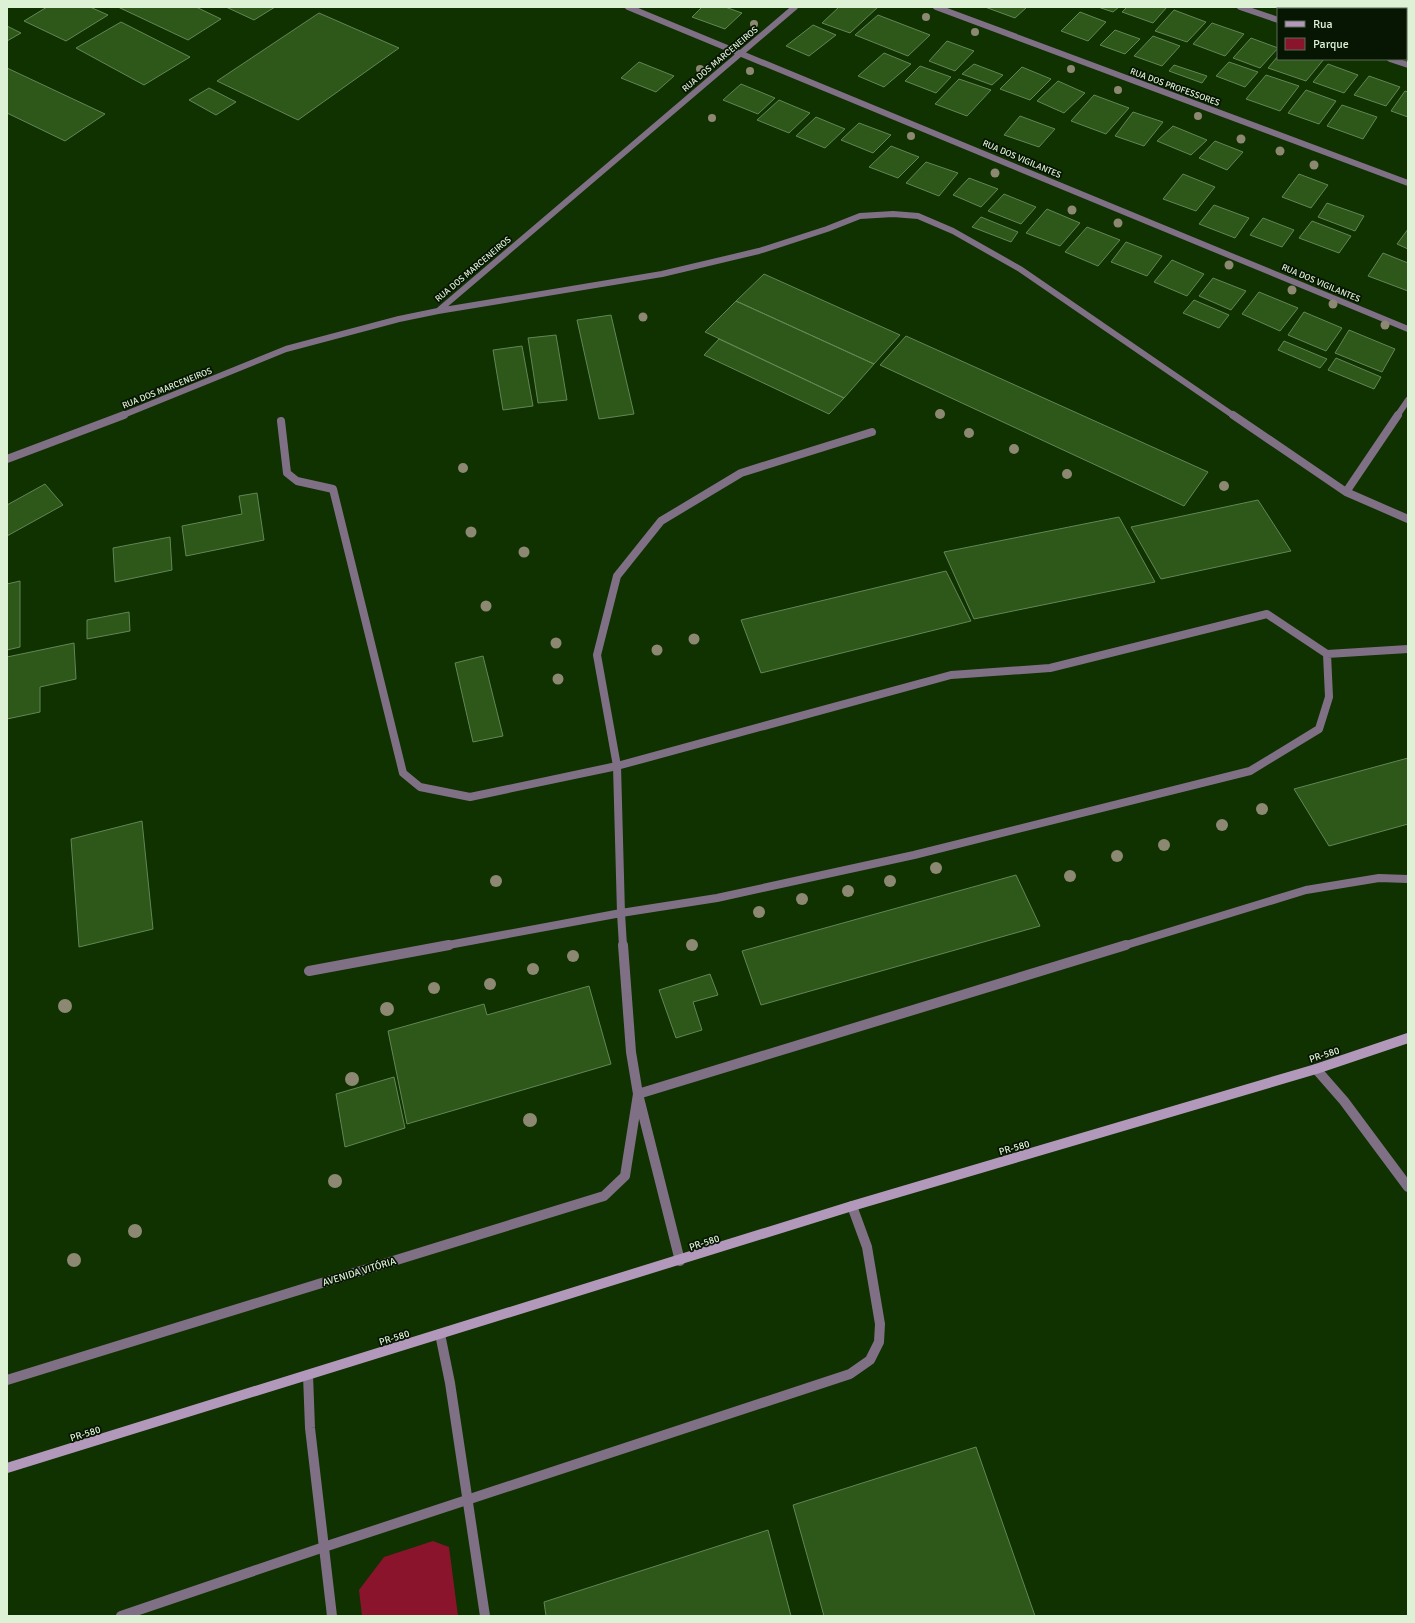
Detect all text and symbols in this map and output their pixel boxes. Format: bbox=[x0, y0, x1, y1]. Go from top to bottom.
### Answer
legend bbox=[1277, 8, 1407, 60]
text: Rua bbox=[1313, 17, 1333, 32]
street label: RUA DOS MARCENEIROS bbox=[680, 24, 761, 94]
text: Parque bbox=[1313, 37, 1349, 52]
street label: RUA DOS PROFESSORES bbox=[1128, 66, 1221, 109]
street label: RUA DOS VIGILANTES bbox=[981, 138, 1063, 181]
street label: RUA DOS MARCENEIROS bbox=[433, 234, 514, 304]
street label: RUA DOS VIGILANTES bbox=[1280, 262, 1362, 305]
street label: RUA DOS MARCENEIROS bbox=[121, 365, 214, 412]
street label: PR-580 bbox=[1308, 1044, 1341, 1065]
street label: PR-580 bbox=[998, 1138, 1031, 1158]
street label: PR-580 bbox=[688, 1232, 721, 1253]
street label: AVENIDA VITÓRIA bbox=[321, 1254, 398, 1289]
street label: PR-580 bbox=[378, 1328, 411, 1348]
street label: PR-580 bbox=[69, 1424, 102, 1444]

